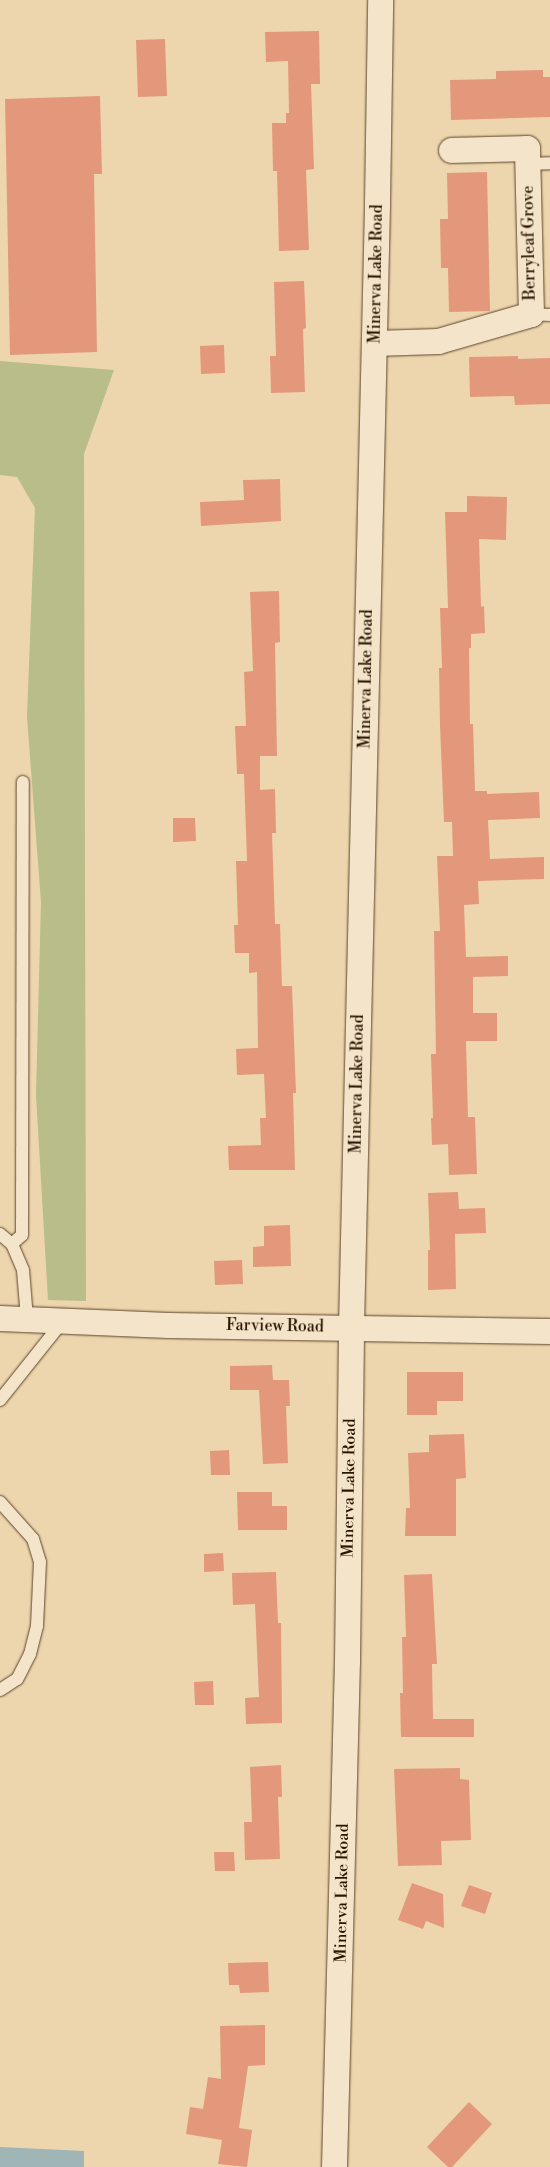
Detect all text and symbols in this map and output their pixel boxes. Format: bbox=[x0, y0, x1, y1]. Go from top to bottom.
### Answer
street label: Berryleaf Grove bbox=[518, 185, 540, 301]
street label: Minerva Lake Road bbox=[365, 204, 387, 344]
street label: Minerva Lake Road bbox=[355, 609, 377, 749]
street label: Minerva Lake Road bbox=[346, 1014, 368, 1154]
street label: Farview Road bbox=[226, 1316, 324, 1336]
street label: Minerva Lake Road bbox=[338, 1418, 360, 1558]
street label: Minerva Lake Road bbox=[331, 1823, 353, 1963]

